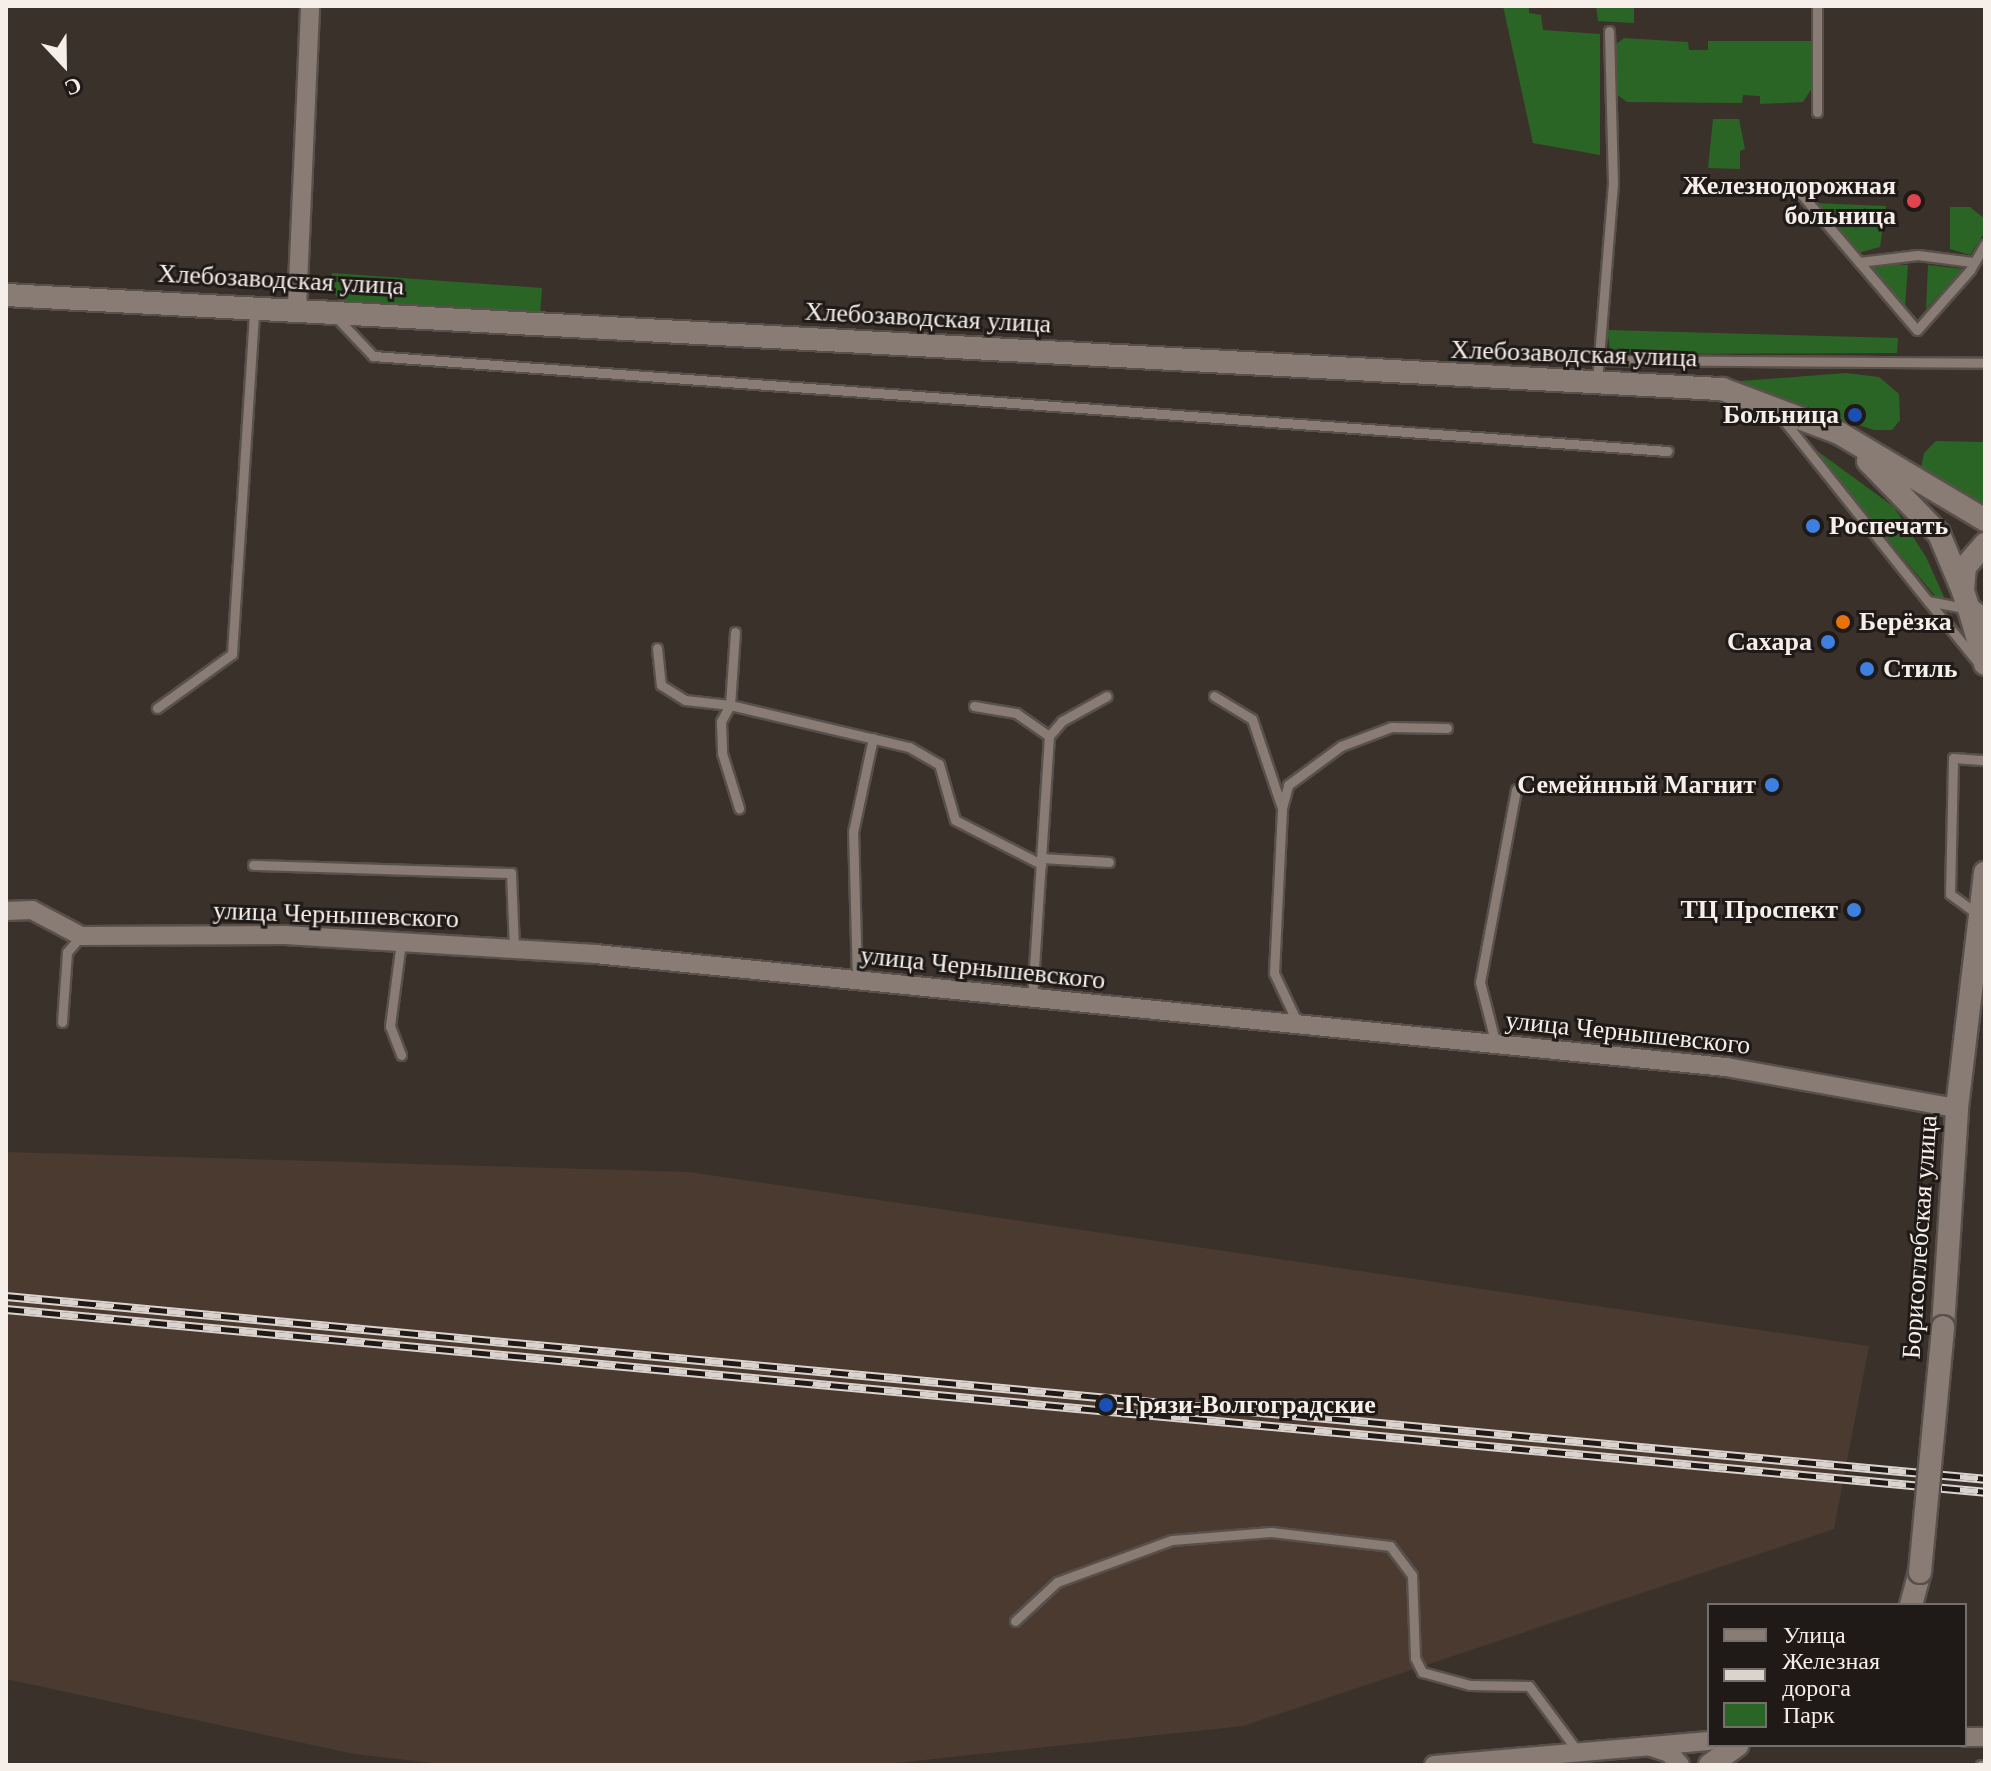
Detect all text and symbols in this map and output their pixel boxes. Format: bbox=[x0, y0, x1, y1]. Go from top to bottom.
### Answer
north arrow bbox=[24, 24, 104, 104]
text: С bbox=[61, 72, 85, 101]
place label: Железнодорожная больница bbox=[1682, 170, 1896, 232]
marker: Железнодорожная больница bbox=[1903, 190, 1925, 212]
street label: Хлебозаводская улица bbox=[157, 258, 405, 302]
street label: Хлебозаводская улица bbox=[804, 296, 1052, 340]
street label: Хлебозаводская улица bbox=[1450, 334, 1698, 374]
place label: Больница bbox=[1723, 399, 1839, 431]
marker: Больница bbox=[1846, 406, 1864, 424]
place label: Роспечать bbox=[1829, 510, 1948, 542]
marker: Роспечать bbox=[1804, 517, 1822, 535]
place label: Берёзка bbox=[1859, 606, 1952, 638]
marker: Берёзка bbox=[1834, 613, 1852, 631]
place label: Сахара bbox=[1727, 626, 1812, 658]
marker: Сахара bbox=[1819, 633, 1837, 651]
place label: Стиль bbox=[1883, 653, 1958, 685]
marker: Стиль bbox=[1858, 660, 1876, 678]
place label: Семейнный Магнит bbox=[1517, 769, 1756, 801]
marker: Семейнный Магнит bbox=[1763, 776, 1781, 794]
place label: ТЦ Проспект bbox=[1680, 894, 1838, 926]
street label: улица Чернышевского bbox=[212, 895, 460, 935]
marker: ТЦ Проспект bbox=[1845, 901, 1863, 919]
street label: улица Чернышевского bbox=[859, 940, 1107, 996]
street label: улица Чернышевского bbox=[1504, 1005, 1752, 1061]
street label: Борисоглебская улица bbox=[1896, 1114, 1944, 1360]
place label: Грязи-Волгоградские bbox=[1124, 1389, 1376, 1421]
marker: Грязи-Волгоградские bbox=[1095, 1394, 1117, 1416]
legend bbox=[1707, 1603, 1967, 1747]
text: Улица bbox=[1783, 1622, 1846, 1648]
text: Железная дорога bbox=[1782, 1648, 1880, 1701]
text: Парк bbox=[1783, 1702, 1835, 1728]

